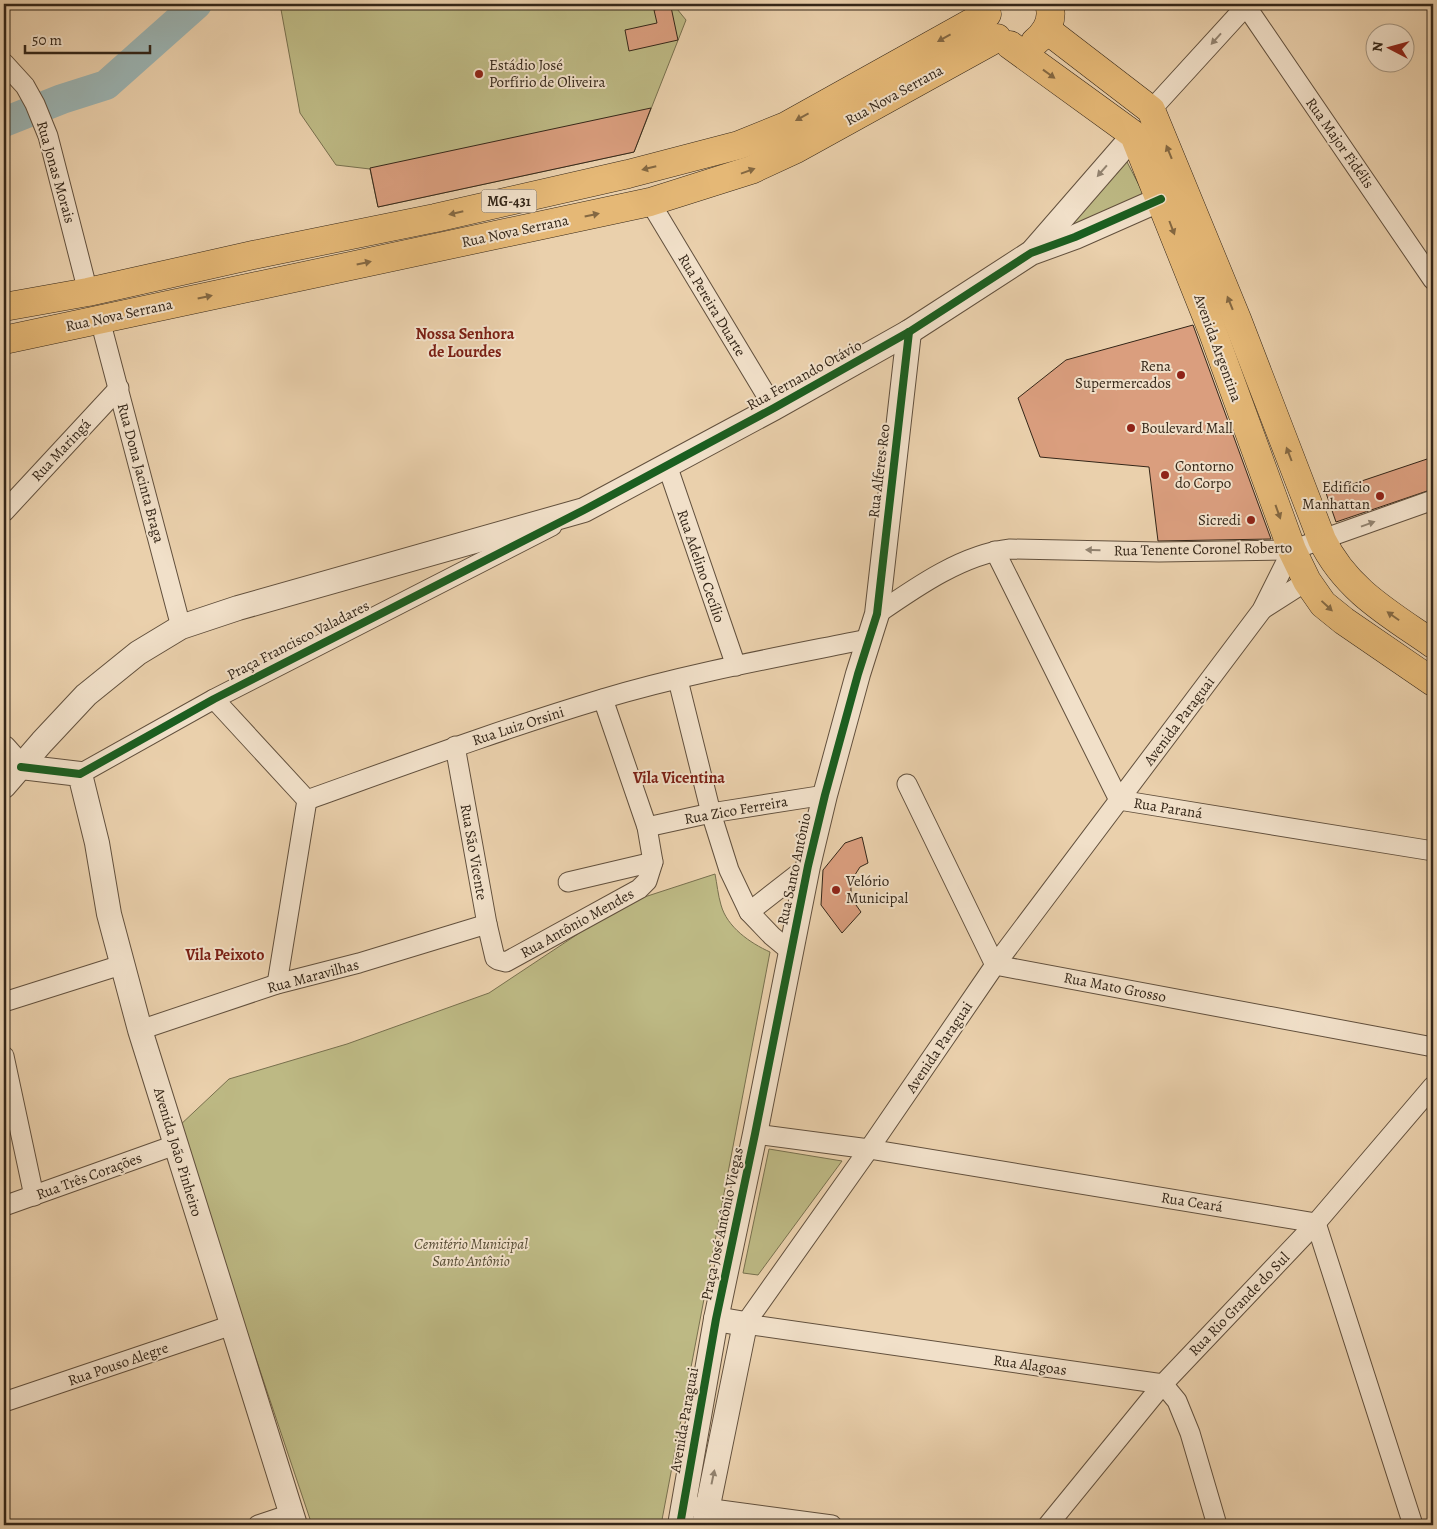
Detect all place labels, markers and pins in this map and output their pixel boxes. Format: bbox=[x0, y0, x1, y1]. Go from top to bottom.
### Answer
place label: Estádio José Porfírio de Oliveira bbox=[489, 55, 605, 92]
marker: Estádio José Porfírio de Oliveira bbox=[473, 68, 485, 80]
place label: Rena Supermercados bbox=[1075, 356, 1171, 393]
marker: Rena Supermercados bbox=[1175, 369, 1187, 381]
place label: Boulevard Mall bbox=[1141, 418, 1233, 438]
marker: Boulevard Mall bbox=[1125, 422, 1137, 434]
place label: Contorno do Corpo bbox=[1175, 456, 1234, 493]
marker: Contorno do Corpo bbox=[1159, 469, 1171, 481]
place label: Edifício Manhattan bbox=[1302, 477, 1370, 514]
marker: Edifício Manhattan bbox=[1374, 490, 1386, 502]
place label: Sicredi bbox=[1198, 510, 1241, 530]
marker: Sicredi bbox=[1245, 514, 1257, 526]
place label: Velório Municipal bbox=[845, 871, 908, 908]
marker: Velório Municipal bbox=[830, 884, 842, 896]

